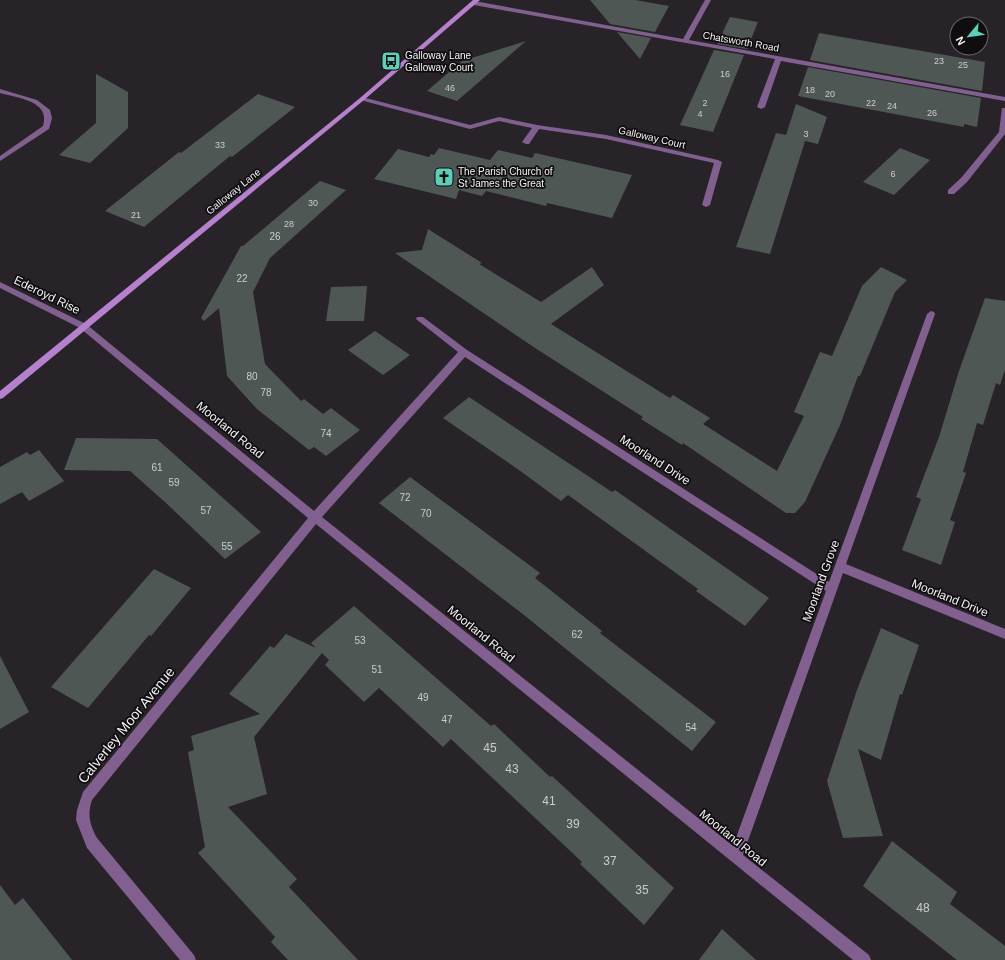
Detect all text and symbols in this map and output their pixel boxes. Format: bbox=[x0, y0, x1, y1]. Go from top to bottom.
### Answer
north arrow bbox=[949, 16, 989, 56]
street label: Chatsworth Road bbox=[702, 29, 780, 54]
text: N bbox=[953, 34, 967, 47]
bus stop icon: Galloway Lane Galloway Court bbox=[380, 50, 402, 72]
place label: Galloway Lane Galloway Court bbox=[405, 50, 474, 73]
house number: 23 bbox=[934, 56, 944, 66]
house number: 25 bbox=[958, 60, 968, 70]
house number: 16 bbox=[720, 69, 730, 79]
house number: 46 bbox=[445, 83, 455, 93]
house number: 18 bbox=[805, 85, 815, 95]
house number: 20 bbox=[825, 89, 835, 99]
house number: 2 bbox=[702, 98, 708, 108]
house number: 22 bbox=[866, 98, 876, 108]
house number: 24 bbox=[887, 101, 897, 111]
house number: 26 bbox=[927, 108, 937, 118]
house number: 4 bbox=[697, 109, 703, 119]
street label: Galloway Court bbox=[617, 124, 687, 151]
house number: 3 bbox=[803, 129, 809, 139]
house number: 33 bbox=[215, 140, 225, 150]
street label: Galloway Lane bbox=[204, 166, 263, 216]
church icon: The Parish Church of St James the Great bbox=[433, 166, 455, 188]
place label: The Parish Church of St James the Great bbox=[458, 166, 553, 189]
house number: 6 bbox=[890, 169, 896, 179]
house number: 30 bbox=[308, 198, 318, 208]
house number: 21 bbox=[131, 210, 141, 220]
house number: 28 bbox=[284, 219, 294, 229]
house number: 26 bbox=[269, 231, 281, 242]
street label: Ederoyd Rise bbox=[12, 273, 83, 317]
house number: 22 bbox=[236, 273, 248, 284]
house number: 80 bbox=[246, 371, 258, 382]
house number: 78 bbox=[260, 387, 272, 398]
street label: Moorland Road bbox=[194, 399, 266, 461]
house number: 74 bbox=[320, 428, 332, 439]
street label: Moorland Drive bbox=[617, 432, 693, 488]
house number: 61 bbox=[151, 462, 163, 473]
house number: 59 bbox=[168, 477, 180, 488]
house number: 72 bbox=[399, 492, 411, 503]
house number: 57 bbox=[200, 505, 212, 516]
house number: 70 bbox=[420, 508, 432, 519]
street label: Moorland Grove bbox=[800, 538, 842, 624]
house number: 55 bbox=[221, 541, 233, 552]
street label: Moorland Drive bbox=[910, 576, 991, 620]
street label: Moorland Road bbox=[445, 603, 517, 665]
house number: 62 bbox=[571, 629, 583, 640]
house number: 53 bbox=[354, 635, 366, 646]
street label: Calverley Moor Avenue bbox=[74, 664, 178, 786]
house number: 51 bbox=[371, 664, 383, 675]
house number: 49 bbox=[417, 692, 429, 703]
house number: 47 bbox=[441, 714, 453, 725]
house number: 54 bbox=[685, 722, 697, 733]
house number: 45 bbox=[483, 741, 497, 755]
house number: 43 bbox=[505, 762, 519, 776]
house number: 41 bbox=[542, 794, 556, 808]
street label: Moorland Road bbox=[697, 807, 769, 869]
house number: 39 bbox=[566, 817, 580, 831]
house number: 37 bbox=[603, 854, 617, 868]
house number: 35 bbox=[635, 883, 649, 897]
house number: 48 bbox=[916, 901, 930, 915]

